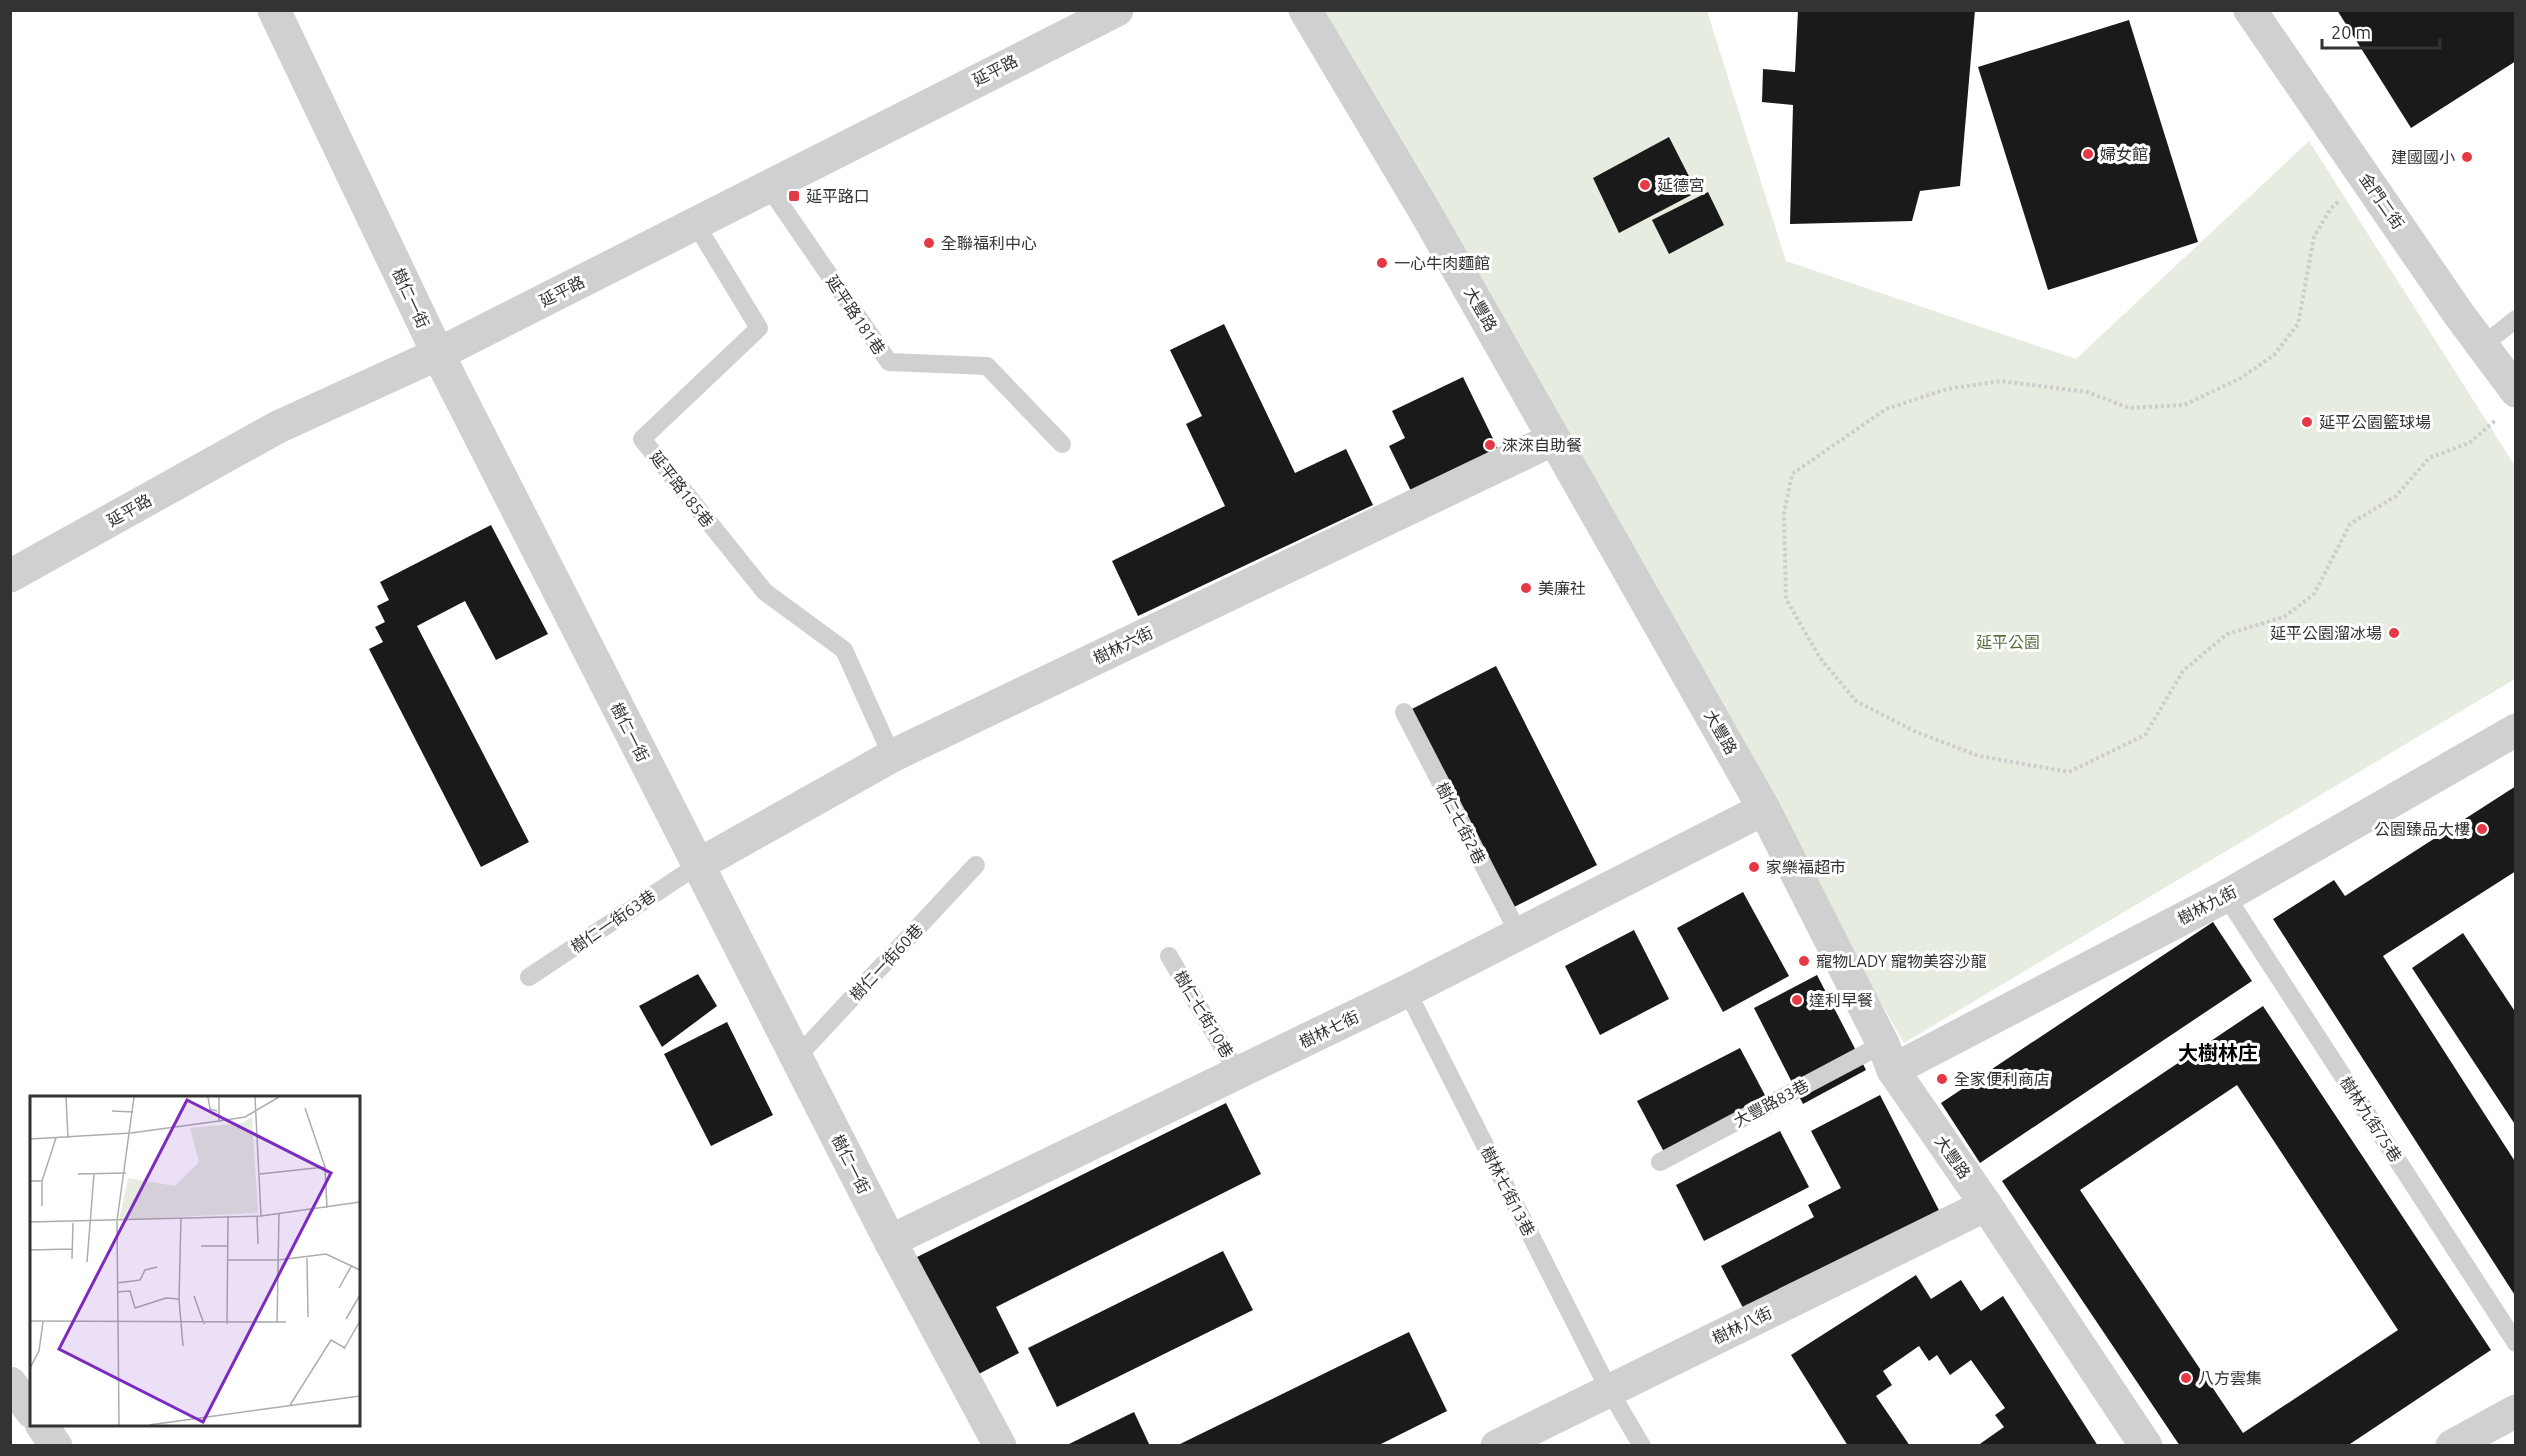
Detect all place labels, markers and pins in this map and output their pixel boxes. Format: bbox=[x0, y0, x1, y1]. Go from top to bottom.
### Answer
place label: 婦女館 bbox=[2100, 145, 2148, 163]
marker: 婦女館 bbox=[2081, 147, 2095, 161]
place label: 建國國小 bbox=[2391, 148, 2455, 166]
marker: 建國國小 bbox=[2460, 150, 2474, 164]
place label: 延德宮 bbox=[1657, 176, 1705, 194]
marker: 延德宮 bbox=[1638, 178, 1652, 192]
place label: 延平路口 bbox=[806, 187, 870, 205]
marker: 延平路口 bbox=[787, 189, 801, 203]
place label: 全聯福利中心 bbox=[941, 234, 1037, 252]
marker: 全聯福利中心 bbox=[922, 236, 936, 250]
place label: 一心牛肉麵館 bbox=[1394, 254, 1490, 272]
marker: 一心牛肉麵館 bbox=[1375, 256, 1389, 270]
place label: 延平公園籃球場 bbox=[2319, 413, 2431, 431]
marker: 延平公園籃球場 bbox=[2300, 415, 2314, 429]
place label: 淶淶自助餐 bbox=[1502, 436, 1582, 454]
marker: 淶淶自助餐 bbox=[1483, 438, 1497, 452]
place label: 美廉社 bbox=[1538, 579, 1586, 597]
marker: 美廉社 bbox=[1519, 581, 1533, 595]
place label: 延平公園溜冰場 bbox=[2270, 624, 2382, 642]
marker: 延平公園溜冰場 bbox=[2387, 626, 2401, 640]
place label: 公園臻品大樓 bbox=[2374, 820, 2470, 838]
marker: 公園臻品大樓 bbox=[2475, 822, 2489, 836]
place label: 家樂福超市 bbox=[1766, 858, 1846, 876]
marker: 家樂福超市 bbox=[1747, 860, 1761, 874]
place label: 寵物LADY 寵物美容沙龍 bbox=[1816, 952, 1987, 970]
marker: 寵物LADY 寵物美容沙龍 bbox=[1797, 954, 1811, 968]
place label: 達利早餐 bbox=[1809, 991, 1873, 1009]
marker: 達利早餐 bbox=[1790, 993, 1804, 1007]
place label: 全家便利商店 bbox=[1954, 1070, 2050, 1088]
marker: 全家便利商店 bbox=[1935, 1072, 1949, 1086]
place label: 八方雲集 bbox=[2198, 1369, 2262, 1387]
marker: 八方雲集 bbox=[2179, 1371, 2193, 1385]

